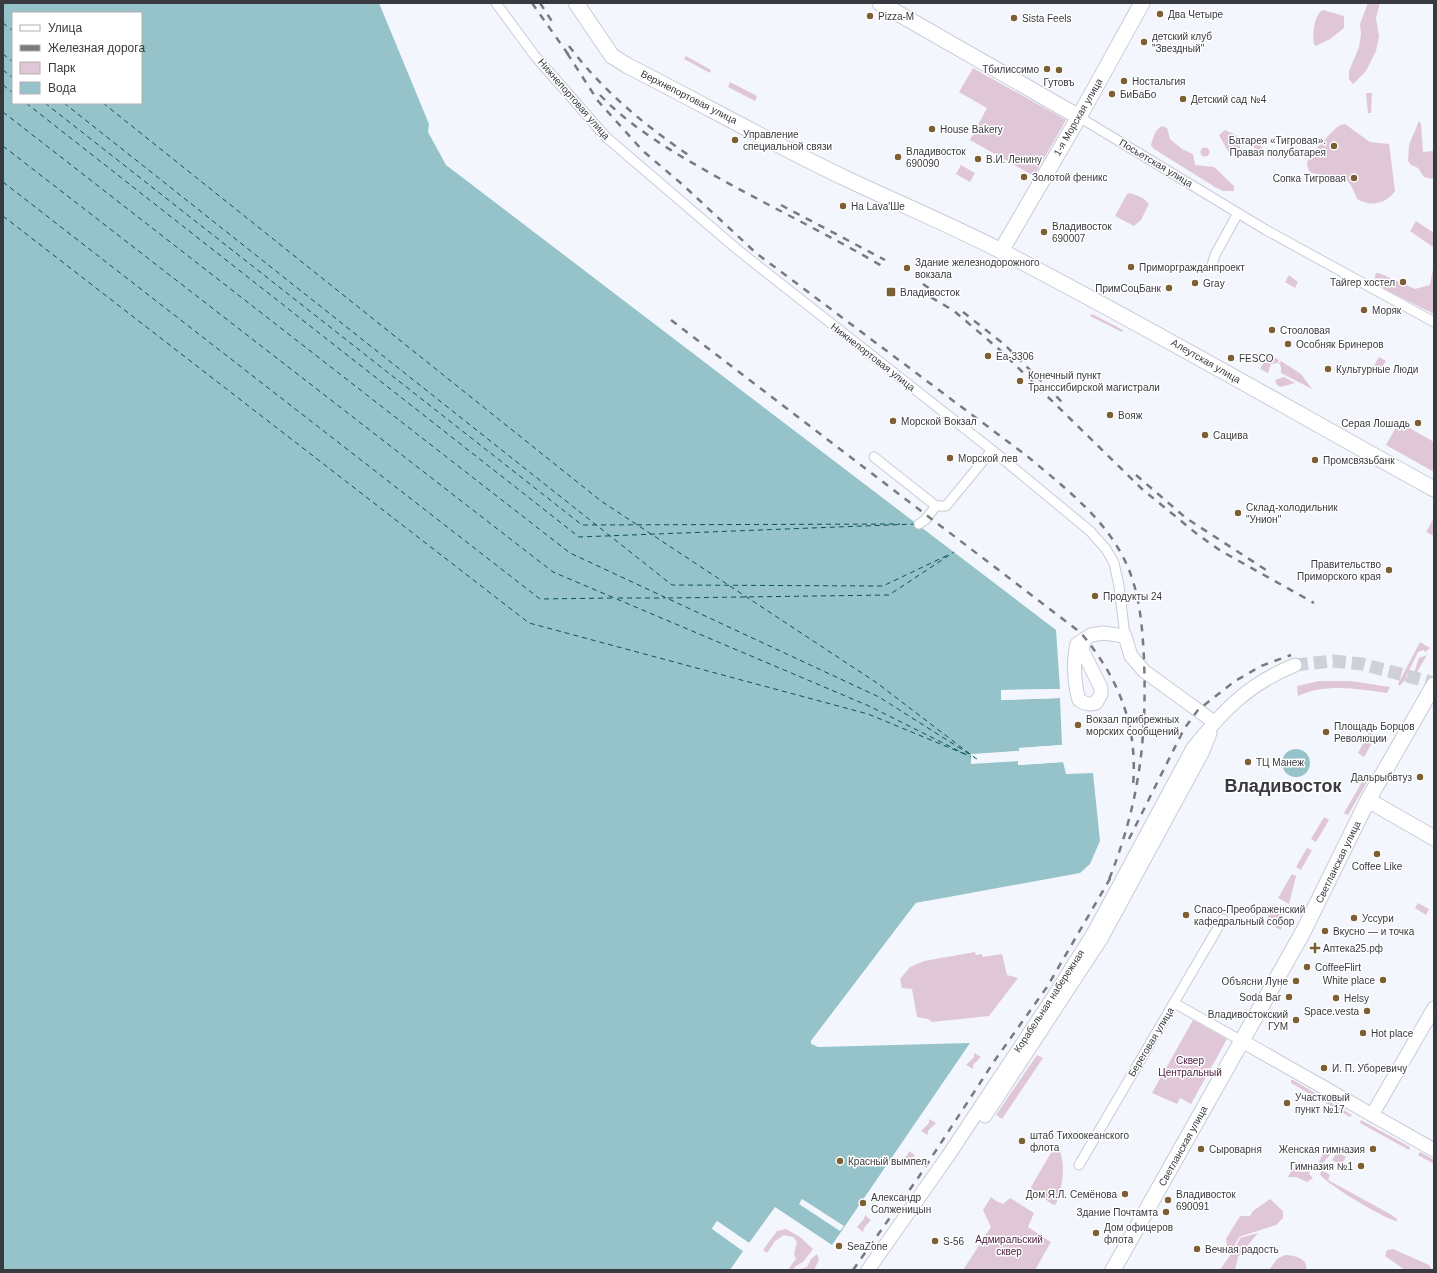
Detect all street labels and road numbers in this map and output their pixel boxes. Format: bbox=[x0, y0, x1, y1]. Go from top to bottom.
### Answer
street label: Нижнепортовая улица bbox=[536, 56, 612, 142]
street label: Верхнепортовая улица bbox=[639, 68, 739, 126]
street label: 1-я Морская улица bbox=[1051, 76, 1105, 158]
street label: Посьетская улица bbox=[1117, 137, 1195, 189]
street label: Нижнепортовая улица bbox=[829, 321, 917, 393]
street label: Алеутская улица bbox=[1169, 337, 1243, 386]
street label: Светланская улица bbox=[1313, 819, 1363, 905]
street label: Корабельная набережная bbox=[1012, 948, 1086, 1054]
street label: Береговая улица bbox=[1126, 1005, 1176, 1079]
street label: Светланская улица bbox=[1156, 1104, 1210, 1188]

